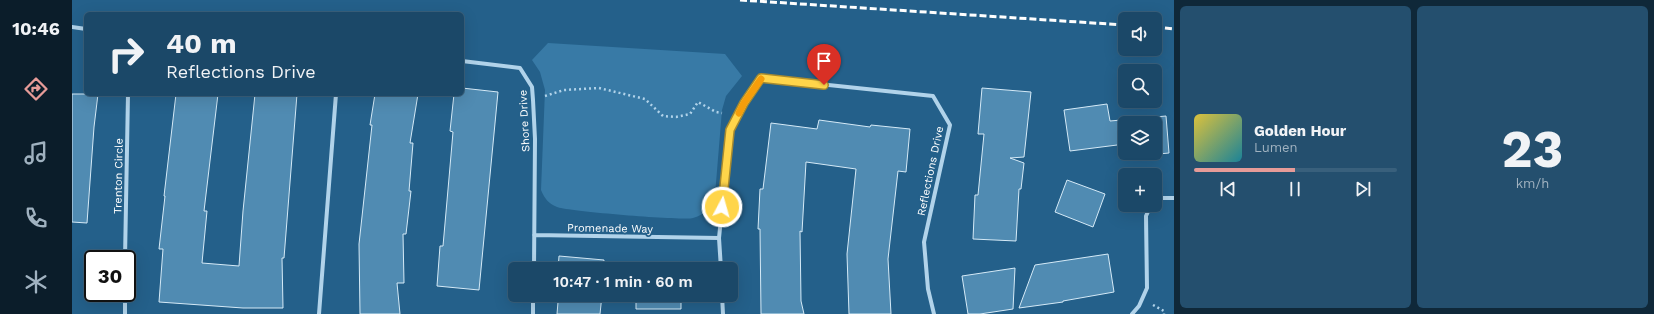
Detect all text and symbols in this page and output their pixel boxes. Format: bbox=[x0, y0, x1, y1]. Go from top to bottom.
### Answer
map controls bbox=[1118, 12, 1162, 212]
button: sound bbox=[1118, 12, 1162, 56]
text: 10:46 bbox=[12, 18, 60, 39]
text: 40 m bbox=[166, 27, 236, 60]
icon: right bbox=[100, 28, 152, 80]
pin bbox=[807, 44, 841, 85]
icon: arrive bbox=[813, 50, 835, 72]
text: Reflections Drive bbox=[166, 61, 316, 82]
button: search bbox=[1118, 64, 1162, 108]
icon: directions bbox=[22, 75, 50, 103]
street label: Shore Drive bbox=[516, 90, 533, 152]
button: layers bbox=[1118, 116, 1162, 160]
text: 23 bbox=[1502, 119, 1563, 180]
text: Golden Hour bbox=[1254, 122, 1346, 140]
street label: Reflections Drive bbox=[915, 125, 946, 217]
street label: Trenton Circle bbox=[111, 138, 126, 214]
icon: music bbox=[22, 139, 50, 167]
text: Lumen bbox=[1254, 140, 1298, 155]
button: + bbox=[1118, 168, 1162, 212]
text: km/h bbox=[1516, 176, 1549, 191]
icon: previous bbox=[1217, 178, 1239, 200]
icon: pause bbox=[1284, 178, 1306, 200]
icon: next bbox=[1352, 178, 1374, 200]
position arrow bbox=[701, 186, 743, 228]
icon: phone bbox=[22, 204, 50, 232]
street label: Promenade Way bbox=[567, 221, 653, 236]
speed limit sign: 30 bbox=[84, 250, 136, 302]
icon: climate bbox=[22, 268, 50, 296]
text: 10:47 · 1 min · 60 m bbox=[553, 273, 693, 291]

